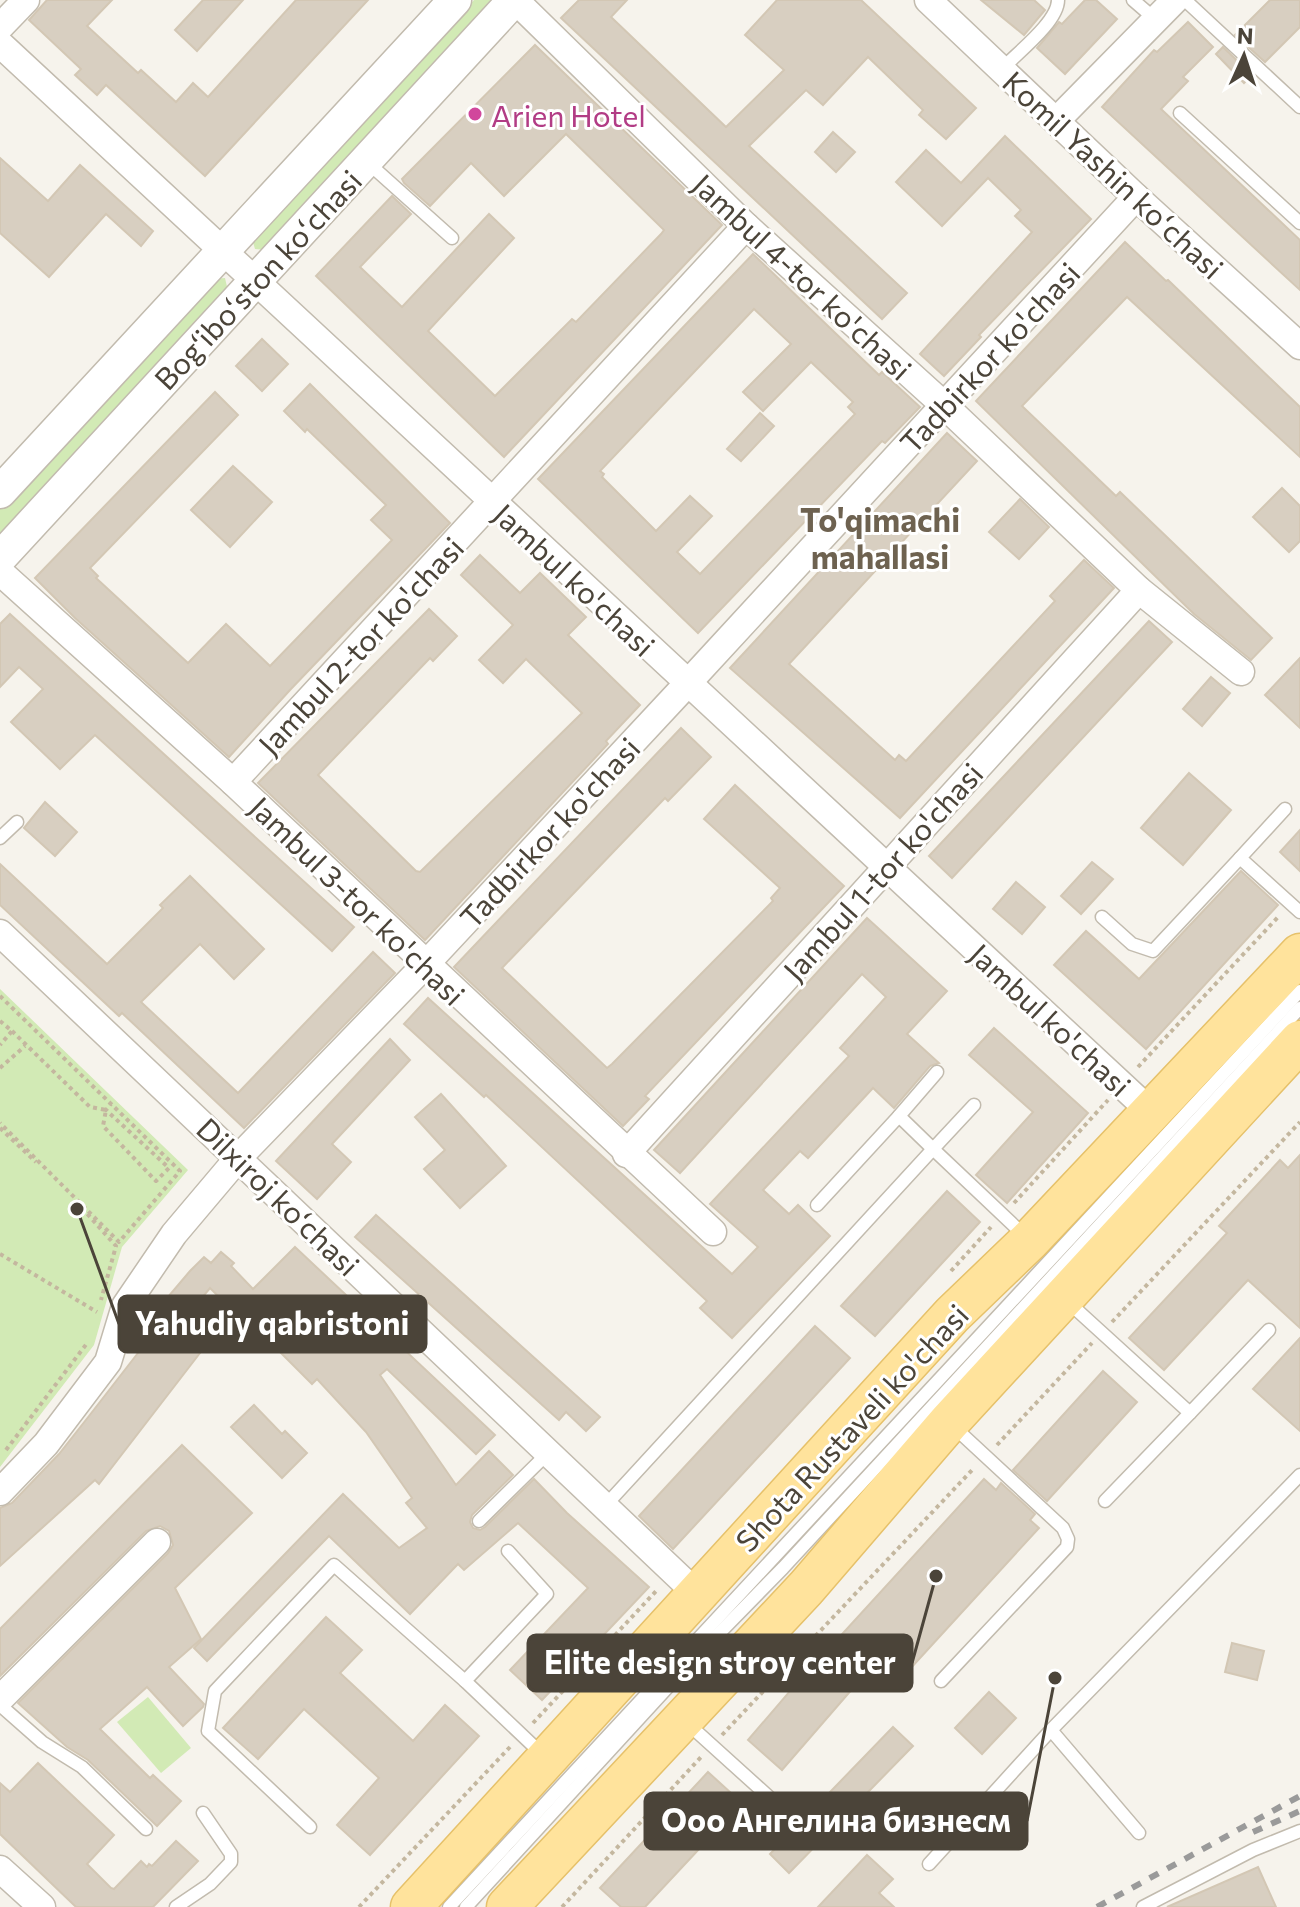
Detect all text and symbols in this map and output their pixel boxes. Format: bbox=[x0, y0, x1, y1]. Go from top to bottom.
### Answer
north arrow bbox=[1204, 16, 1284, 96]
text: N bbox=[1236, 22, 1254, 49]
street label: Komil Yashin koʻchasi bbox=[996, 62, 1232, 286]
place label: Arien Hotel bbox=[491, 96, 646, 133]
marker: Arien Hotel bbox=[466, 105, 484, 123]
street label: Bogʻiboʻston koʻchasi bbox=[146, 162, 368, 396]
street label: Jambul 4-tor ko'chasi bbox=[686, 165, 920, 387]
street label: Tadbirkor ko'chasi bbox=[891, 254, 1087, 460]
street label: Jambul ko'chasi bbox=[487, 495, 663, 663]
district label: To'qimachi mahallasi bbox=[800, 499, 960, 576]
street label: Jambul 2-tor ko'chasi bbox=[250, 528, 470, 762]
street label: Tadbirkor ko'chasi bbox=[451, 729, 647, 935]
street label: Jambul 1-tor ko'chasi bbox=[774, 754, 990, 988]
street label: Jambul 3-tor ko'chasi bbox=[243, 788, 473, 1012]
street label: Jambul ko'chasi bbox=[963, 935, 1139, 1103]
street label: Dilxiroj ko‘chasi bbox=[190, 1109, 368, 1283]
callout: Yahudiy qabristoni bbox=[119, 1296, 426, 1352]
street label: Shota Rustaveli ko'chasi bbox=[727, 1296, 975, 1558]
text: Yahudiy qabristoni bbox=[135, 1302, 409, 1342]
callout: Elite design stroy center bbox=[528, 1635, 912, 1691]
text: Elite design stroy center bbox=[544, 1641, 896, 1681]
callout: Ооо Ангелина бизнесм bbox=[645, 1793, 1027, 1849]
text: Ооо Ангелина бизнесм bbox=[661, 1799, 1011, 1839]

